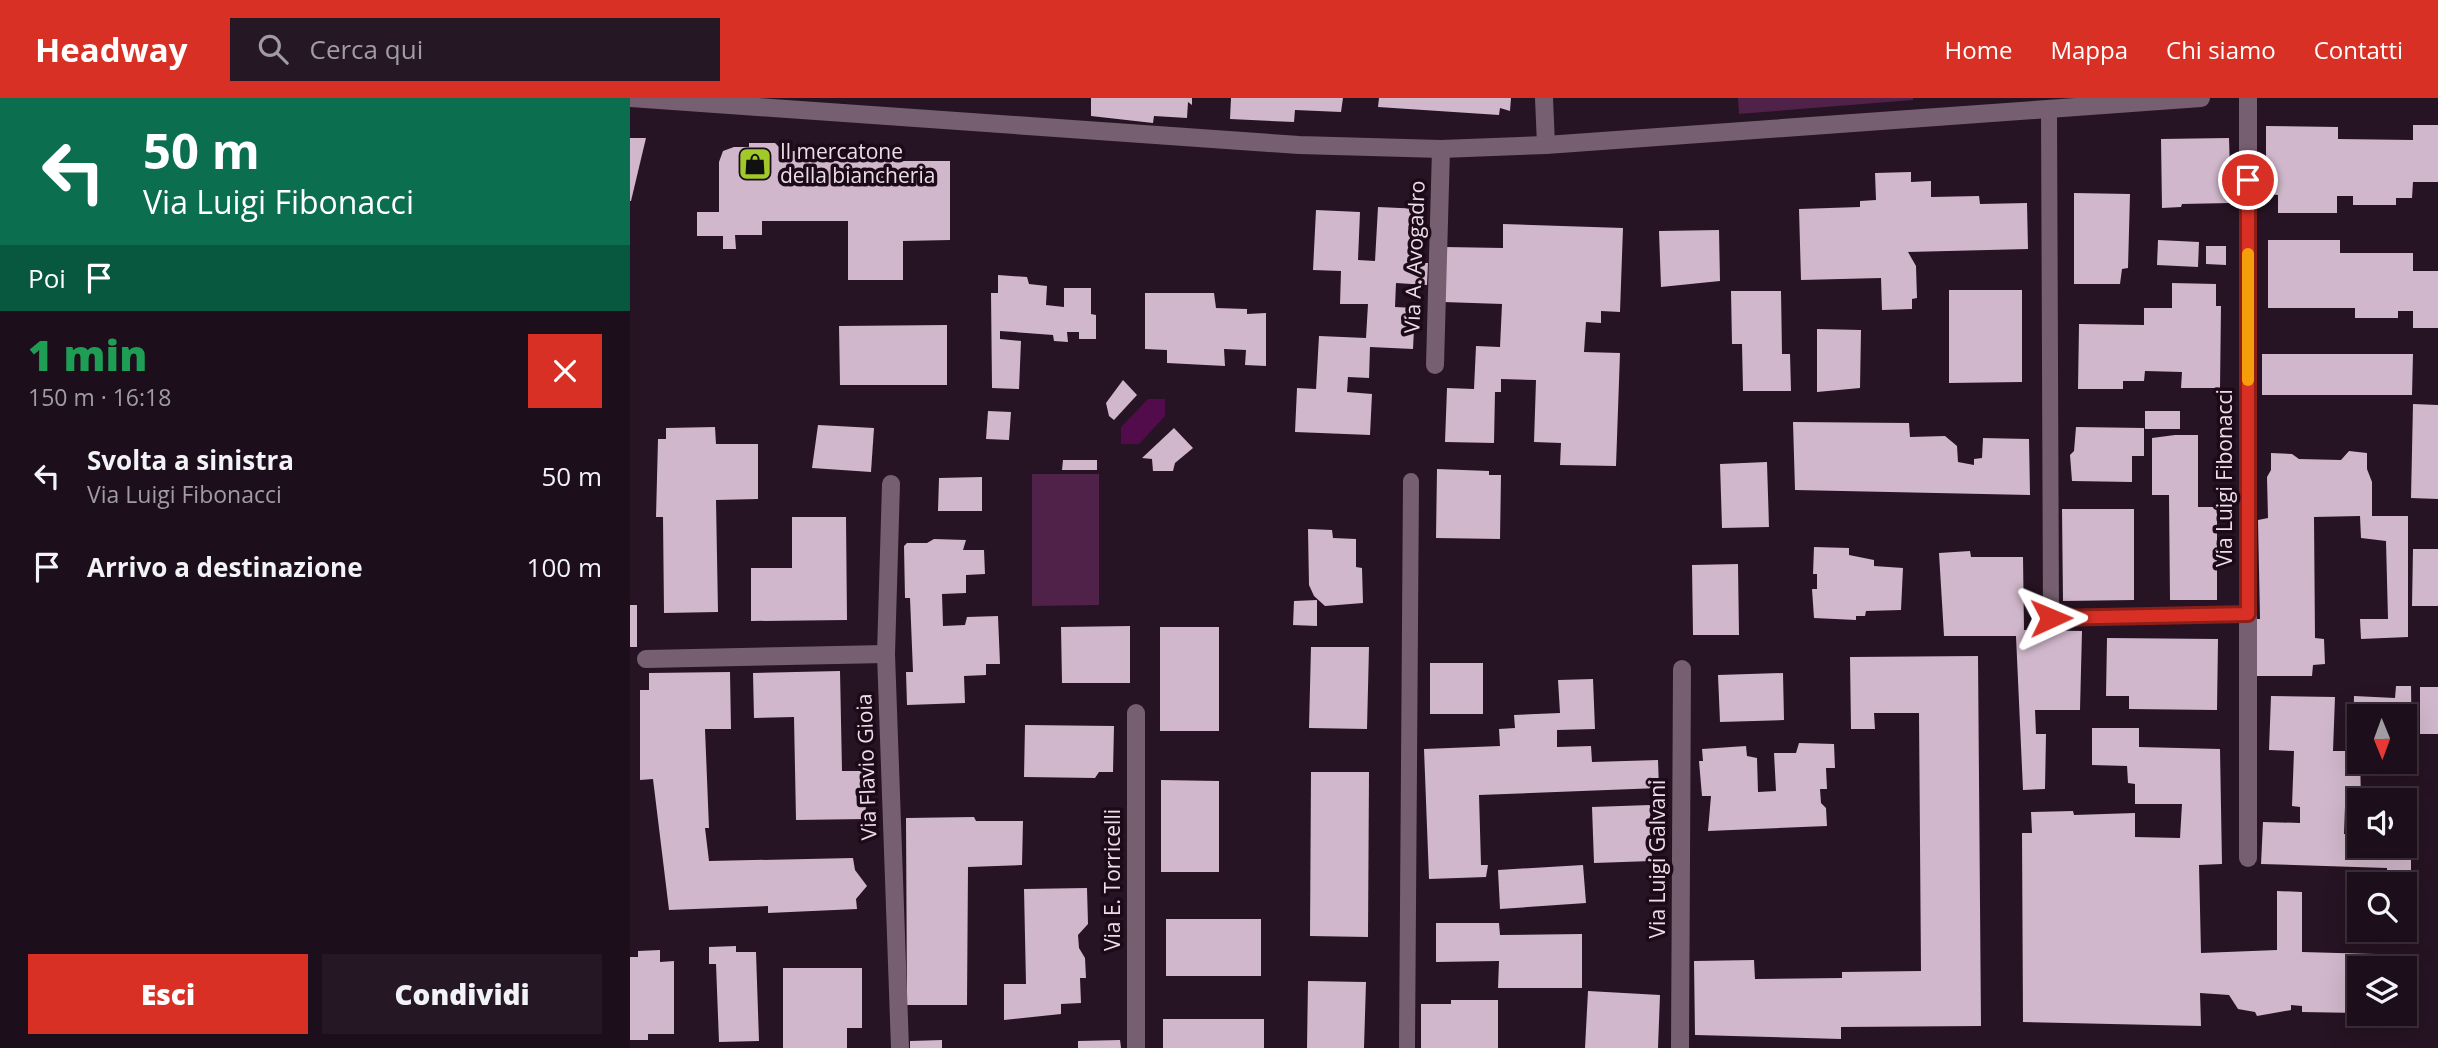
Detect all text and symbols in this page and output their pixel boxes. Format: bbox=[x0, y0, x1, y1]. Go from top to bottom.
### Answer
search box bbox=[230, 18, 720, 81]
text: Headway bbox=[35, 27, 188, 72]
icon: search bbox=[254, 30, 292, 68]
text: Cerca qui bbox=[310, 31, 423, 67]
text: Home bbox=[1945, 33, 2012, 66]
text: Mappa bbox=[2050, 33, 2128, 66]
text: Chi siamo bbox=[2166, 33, 2276, 66]
text: Contatti bbox=[2314, 33, 2403, 66]
text: 50 m bbox=[143, 117, 260, 183]
icon: left bbox=[28, 126, 119, 217]
place label: Il mercatone della biancheria bbox=[780, 137, 935, 189]
shop icon: Il mercatone della biancheria bbox=[736, 145, 774, 183]
pin bbox=[2218, 150, 2278, 210]
icon: arrive bbox=[2229, 161, 2267, 199]
text: Via Luigi Fibonacci bbox=[143, 180, 414, 223]
street label: Via A. Avogadro bbox=[1397, 180, 1431, 334]
icon: arrive bbox=[80, 259, 118, 297]
text: Poi bbox=[28, 260, 66, 296]
text: 1 min bbox=[28, 326, 147, 383]
button: close bbox=[528, 334, 602, 408]
text: 150 m · 16:18 bbox=[28, 381, 171, 413]
street label: Via Luigi Fibonacci bbox=[2210, 389, 2238, 567]
text: Svolta a sinistra bbox=[87, 442, 294, 478]
icon: left bbox=[28, 457, 66, 495]
text: 50 m bbox=[541, 458, 602, 494]
text: Via Luigi Fibonacci bbox=[87, 478, 282, 510]
icon: arrive bbox=[28, 548, 66, 586]
text: Arrivo a destinazione bbox=[87, 549, 363, 585]
text: 100 m bbox=[527, 549, 602, 585]
position arrow bbox=[2014, 581, 2088, 655]
street label: Via Flavio Gioia bbox=[849, 693, 883, 841]
north arrow bbox=[2347, 704, 2417, 774]
map controls bbox=[2347, 704, 2417, 1026]
street label: Via Luigi Galvani bbox=[1643, 780, 1671, 938]
button: sound bbox=[2347, 788, 2417, 858]
street label: Via E. Torricelli bbox=[1098, 809, 1126, 951]
button: search bbox=[2347, 872, 2417, 942]
button: Esci bbox=[28, 954, 308, 1034]
button: Condividi bbox=[322, 954, 602, 1034]
button: layers bbox=[2347, 956, 2417, 1026]

